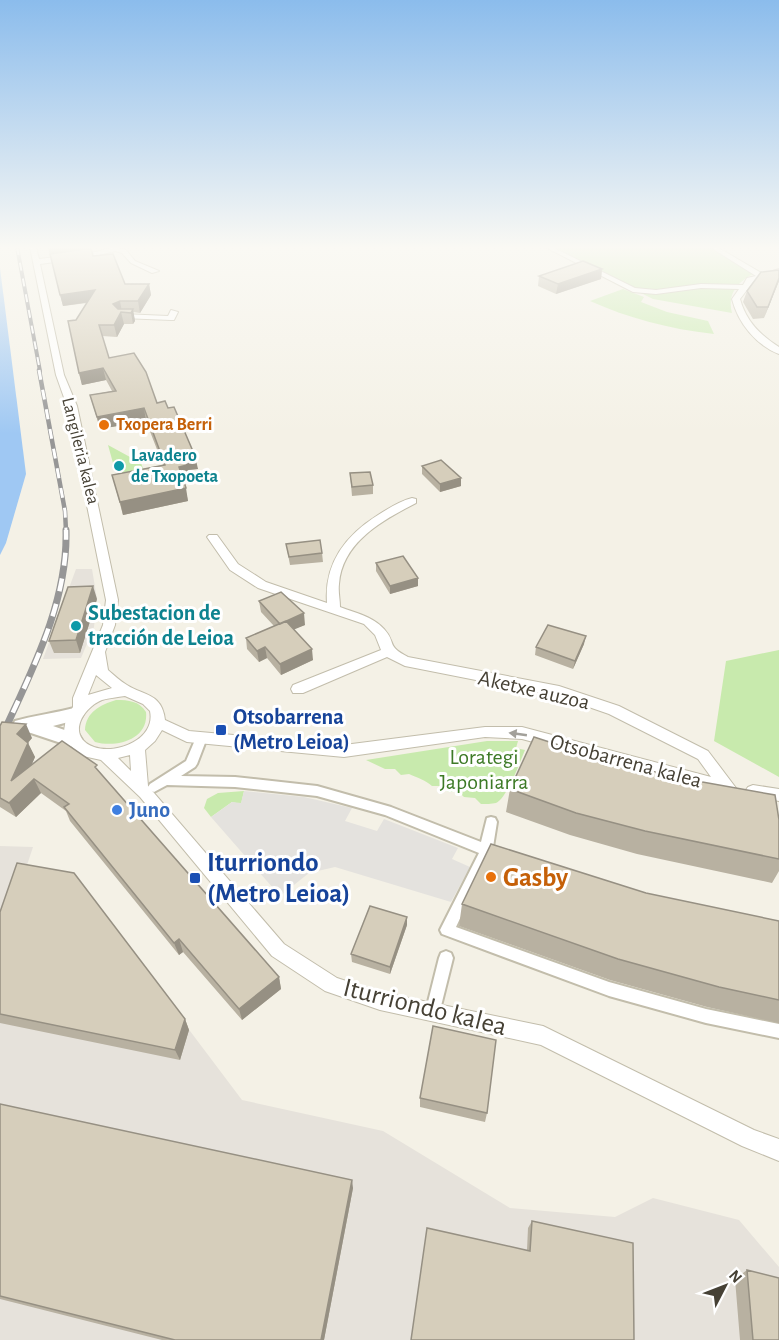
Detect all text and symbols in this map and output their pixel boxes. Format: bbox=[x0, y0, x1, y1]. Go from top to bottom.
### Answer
street label: Langileria kalea bbox=[58, 396, 102, 506]
place label: Txopera Berri bbox=[116, 416, 212, 434]
marker: Txopera Berri bbox=[97, 418, 111, 432]
place label: Lavadero de Txopoeta bbox=[131, 447, 219, 486]
marker: Lavadero de Txopoeta bbox=[112, 459, 126, 473]
place label: Subestacion de tracción de Leioa bbox=[88, 602, 234, 649]
marker: Subestacion de tracción de Leioa bbox=[69, 619, 83, 633]
street label: Aketxe auzoa bbox=[476, 666, 592, 714]
place label: Otsobarrena (Metro Leioa) bbox=[233, 706, 350, 753]
marker: Otsobarrena (Metro Leioa) bbox=[214, 723, 228, 737]
one-way arrow bbox=[508, 729, 527, 738]
street label: Otsobarrena kalea bbox=[548, 730, 704, 792]
park label: Lorategi Japoniarra bbox=[439, 746, 529, 793]
place label: Juno bbox=[129, 799, 170, 821]
marker: Juno bbox=[110, 803, 124, 817]
place label: Iturriondo (Metro Leioa) bbox=[207, 849, 350, 907]
place label: Gasby bbox=[503, 864, 569, 892]
marker: Gasby bbox=[484, 870, 498, 884]
marker: Iturriondo (Metro Leioa) bbox=[188, 871, 202, 885]
street label: Iturriondo kalea bbox=[340, 974, 510, 1040]
north arrow bbox=[695, 1256, 755, 1316]
text: N bbox=[726, 1267, 745, 1286]

